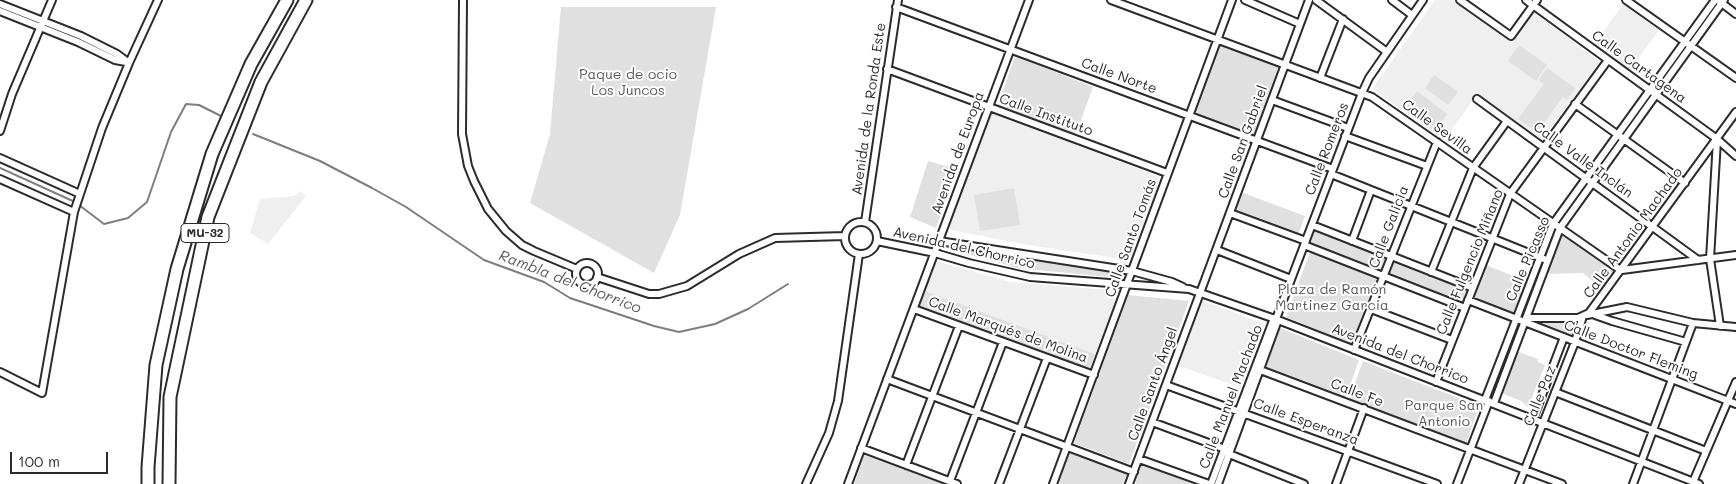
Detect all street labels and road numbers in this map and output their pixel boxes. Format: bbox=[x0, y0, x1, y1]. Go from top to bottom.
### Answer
street label: Avenida de la Ronda Este bbox=[849, 22, 889, 196]
street label: Calle Cartagena bbox=[1588, 27, 1690, 107]
street label: Calle Norte bbox=[1079, 55, 1159, 97]
street label: Calle San Gabriel bbox=[1215, 83, 1271, 201]
street label: Avenida de Europa bbox=[928, 90, 988, 216]
street label: Calle Instituto bbox=[997, 90, 1095, 140]
street label: Calle Sevilla bbox=[1399, 96, 1475, 158]
street label: Calle Romeros bbox=[1302, 100, 1352, 198]
street label: Calle Valle Inclán bbox=[1530, 118, 1636, 202]
street label: Calle Antonio Machado bbox=[1580, 164, 1686, 302]
street label: Calle Santo Tomás bbox=[1102, 176, 1160, 300]
street label: Calle Galicia bbox=[1366, 183, 1412, 271]
street label: Calle Fulgencio Miñano bbox=[1433, 187, 1507, 337]
street label: Calle Picasso bbox=[1503, 214, 1553, 304]
street label: Avenida del Chorrico bbox=[891, 223, 1037, 273]
road number: MU-32 bbox=[181, 224, 229, 242]
street label: Calle Marqués de Molina bbox=[926, 293, 1090, 367]
street label: Calle Doctor Fleming bbox=[1562, 317, 1700, 383]
street label: Avenida del Chorrico bbox=[1329, 320, 1471, 388]
street label: Calle Manuel Machado bbox=[1196, 323, 1266, 471]
street label: Calle Santo Ángel bbox=[1125, 325, 1181, 443]
street label: Calle Paz bbox=[1520, 363, 1560, 429]
street label: Calle Fe bbox=[1328, 375, 1386, 411]
street label: Calle Esperanza bbox=[1251, 395, 1361, 449]

